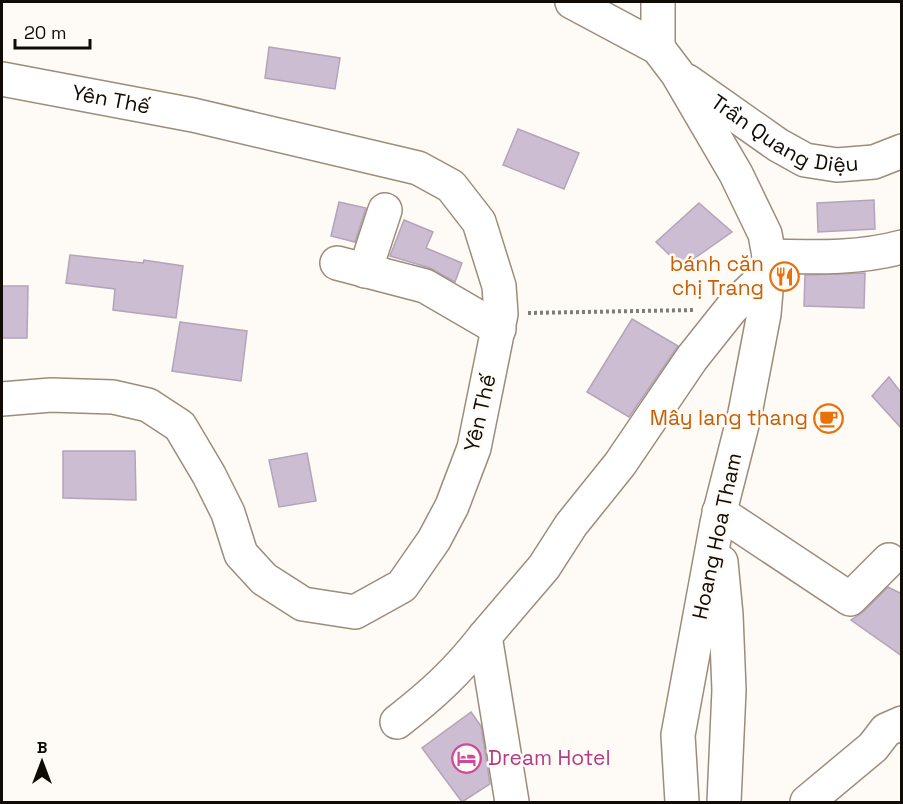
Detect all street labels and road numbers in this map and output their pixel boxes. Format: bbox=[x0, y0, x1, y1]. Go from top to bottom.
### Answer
street label: Yên Thế bbox=[70, 78, 153, 120]
street label: Trần Quang Diệu bbox=[706, 88, 859, 178]
street label: Yên Thế bbox=[457, 371, 502, 454]
street label: Hoang Hoa Tham bbox=[686, 450, 747, 622]

